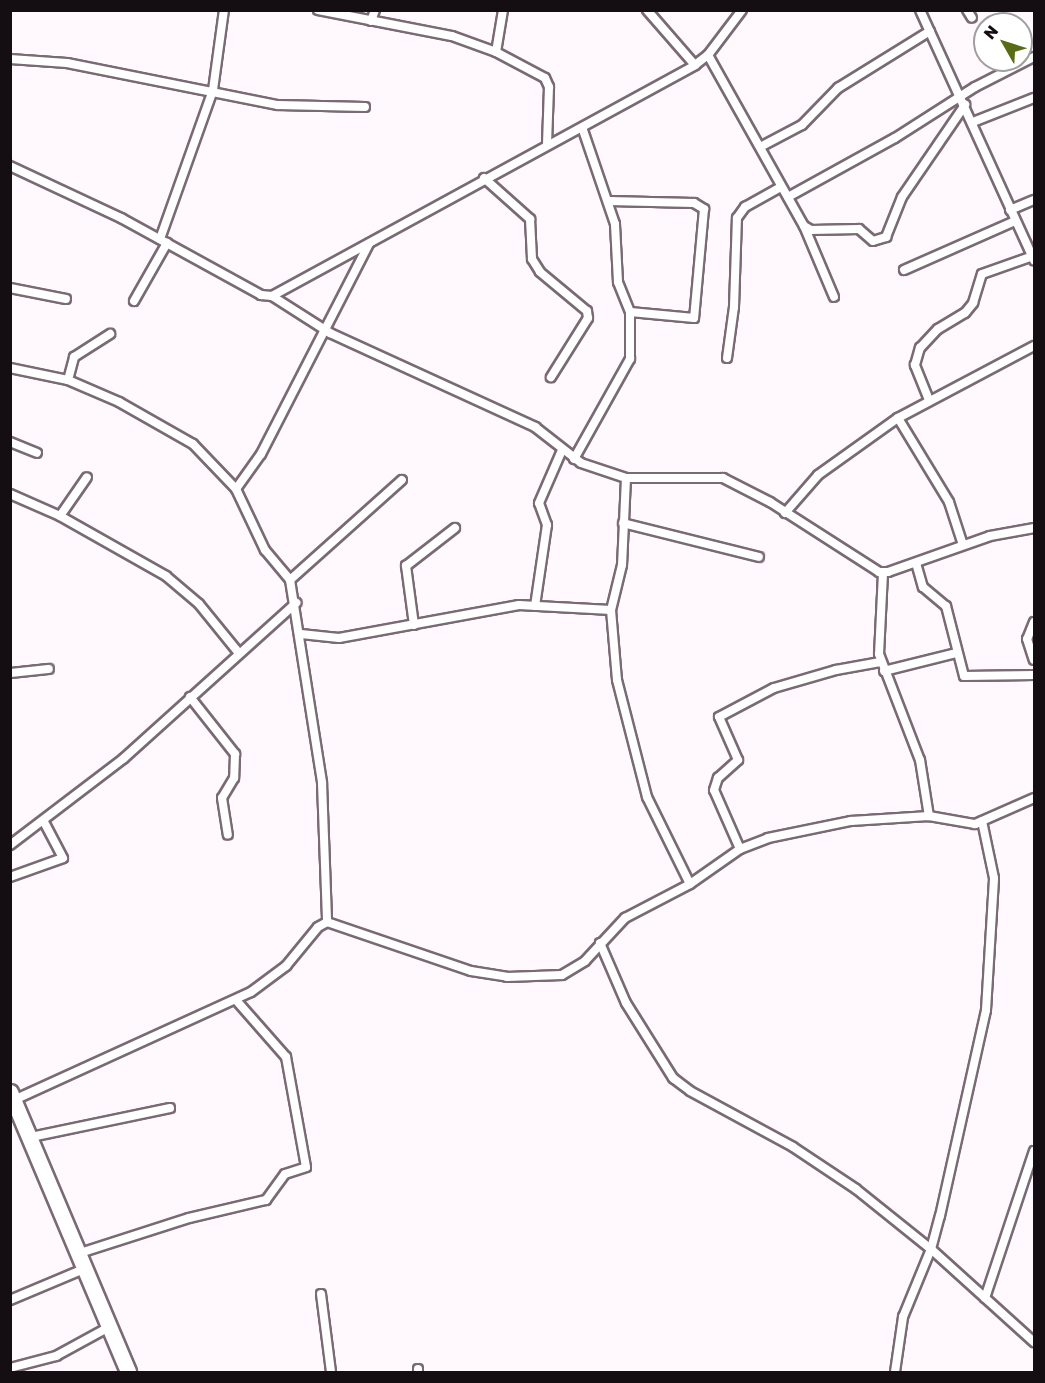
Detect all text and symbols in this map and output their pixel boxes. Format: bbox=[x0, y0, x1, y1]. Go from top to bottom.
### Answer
north arrow bbox=[973, 12, 1033, 72]
text: N bbox=[979, 21, 1002, 43]

